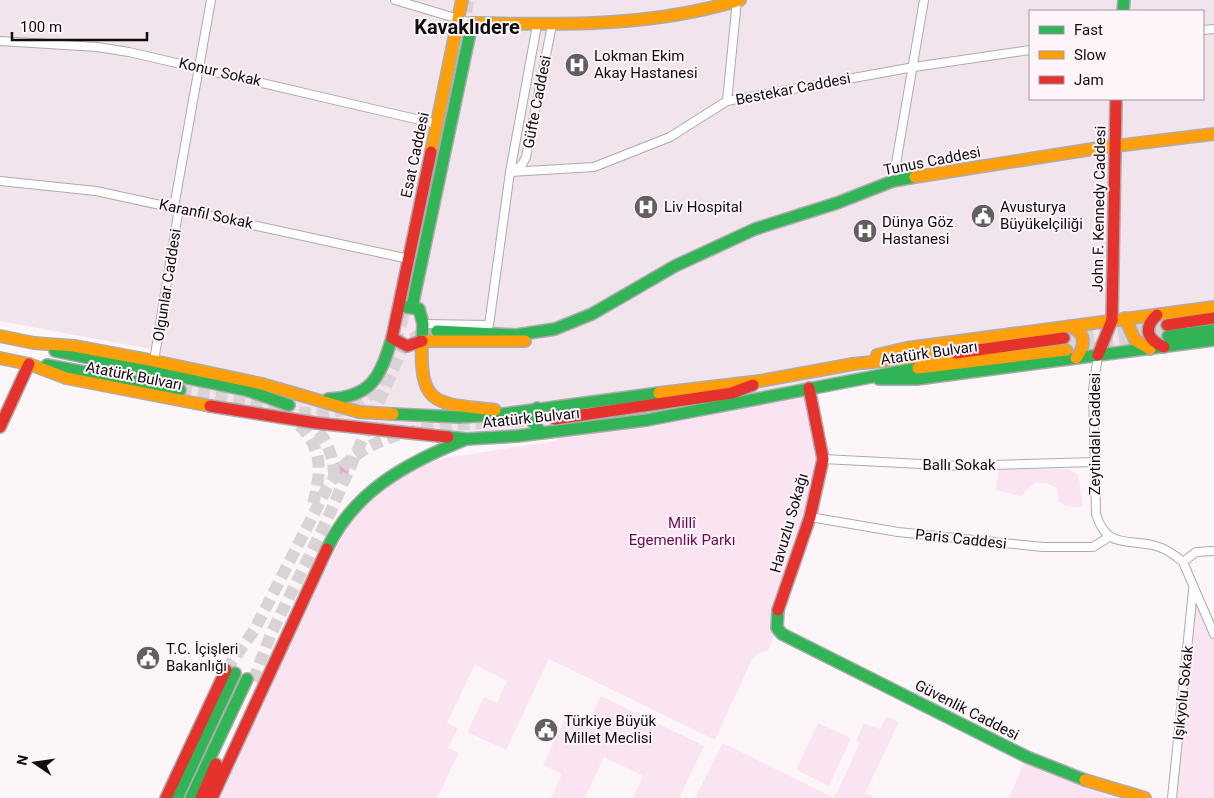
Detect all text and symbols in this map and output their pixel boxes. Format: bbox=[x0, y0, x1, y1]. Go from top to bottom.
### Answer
scale bar bbox=[12, 10, 148, 42]
legend bbox=[1029, 10, 1204, 100]
district label: Kavaklıdere bbox=[414, 15, 520, 39]
text: 100 m bbox=[20, 18, 62, 36]
text: Fast bbox=[1074, 21, 1103, 39]
text: Slow bbox=[1074, 46, 1106, 64]
place label: Lokman Ekim Akay Hastanesi bbox=[594, 47, 698, 82]
hospital icon: Lokman Ekim Akay Hastanesi bbox=[564, 52, 590, 78]
street label: Konur Sokak bbox=[177, 54, 263, 90]
street label: Güfte Caddesi bbox=[519, 54, 555, 150]
street label: Bestekar Caddesi bbox=[734, 69, 852, 109]
text: Jam bbox=[1074, 71, 1104, 89]
street label: Esat Caddesi bbox=[397, 110, 433, 200]
street label: John F. Kennedy Caddesi bbox=[1089, 126, 1109, 292]
street label: Tunus Caddesi bbox=[882, 143, 982, 179]
hospital icon: Liv Hospital bbox=[633, 194, 659, 220]
street label: Karanfil Sokak bbox=[158, 195, 255, 233]
place label: Liv Hospital bbox=[664, 198, 743, 216]
place label: Avusturya Büyükelçiliği bbox=[1000, 198, 1083, 233]
public building icon: Avusturya Büyükelçiliği bbox=[970, 203, 996, 229]
place label: Dünya Göz Hastanesi bbox=[882, 213, 953, 248]
hospital icon: Dünya Göz Hastanesi bbox=[852, 218, 878, 244]
street label: Olgunlar Caddesi bbox=[149, 227, 185, 343]
street label: Atatürk Bulvarı bbox=[879, 337, 979, 369]
street label: Atatürk Bulvarı bbox=[84, 358, 184, 394]
street label: Zeytindalı Caddesi bbox=[1086, 373, 1104, 495]
street label: Atatürk Bulvarı bbox=[481, 404, 581, 432]
street label: Ballı Sokak bbox=[922, 456, 996, 474]
street label: Havuzlu Sokağı bbox=[766, 471, 812, 575]
park label: Millî Egemenlik Parkı bbox=[629, 514, 735, 549]
street label: Paris Caddesi bbox=[914, 525, 1008, 553]
place label: T.C. İçişleri Bakanlığı bbox=[166, 640, 238, 675]
street label: Işıkyolu Sokak bbox=[1169, 644, 1197, 741]
public building icon: T.C. İçişleri Bakanlığı bbox=[135, 645, 161, 671]
street label: Güvenlik Caddesi bbox=[912, 676, 1022, 744]
place label: Türkiye Büyük Millet Meclisi bbox=[564, 712, 657, 747]
public building icon: Türkiye Büyük Millet Meclisi bbox=[533, 717, 559, 743]
north arrow bbox=[10, 738, 60, 788]
text: N bbox=[13, 753, 31, 767]

